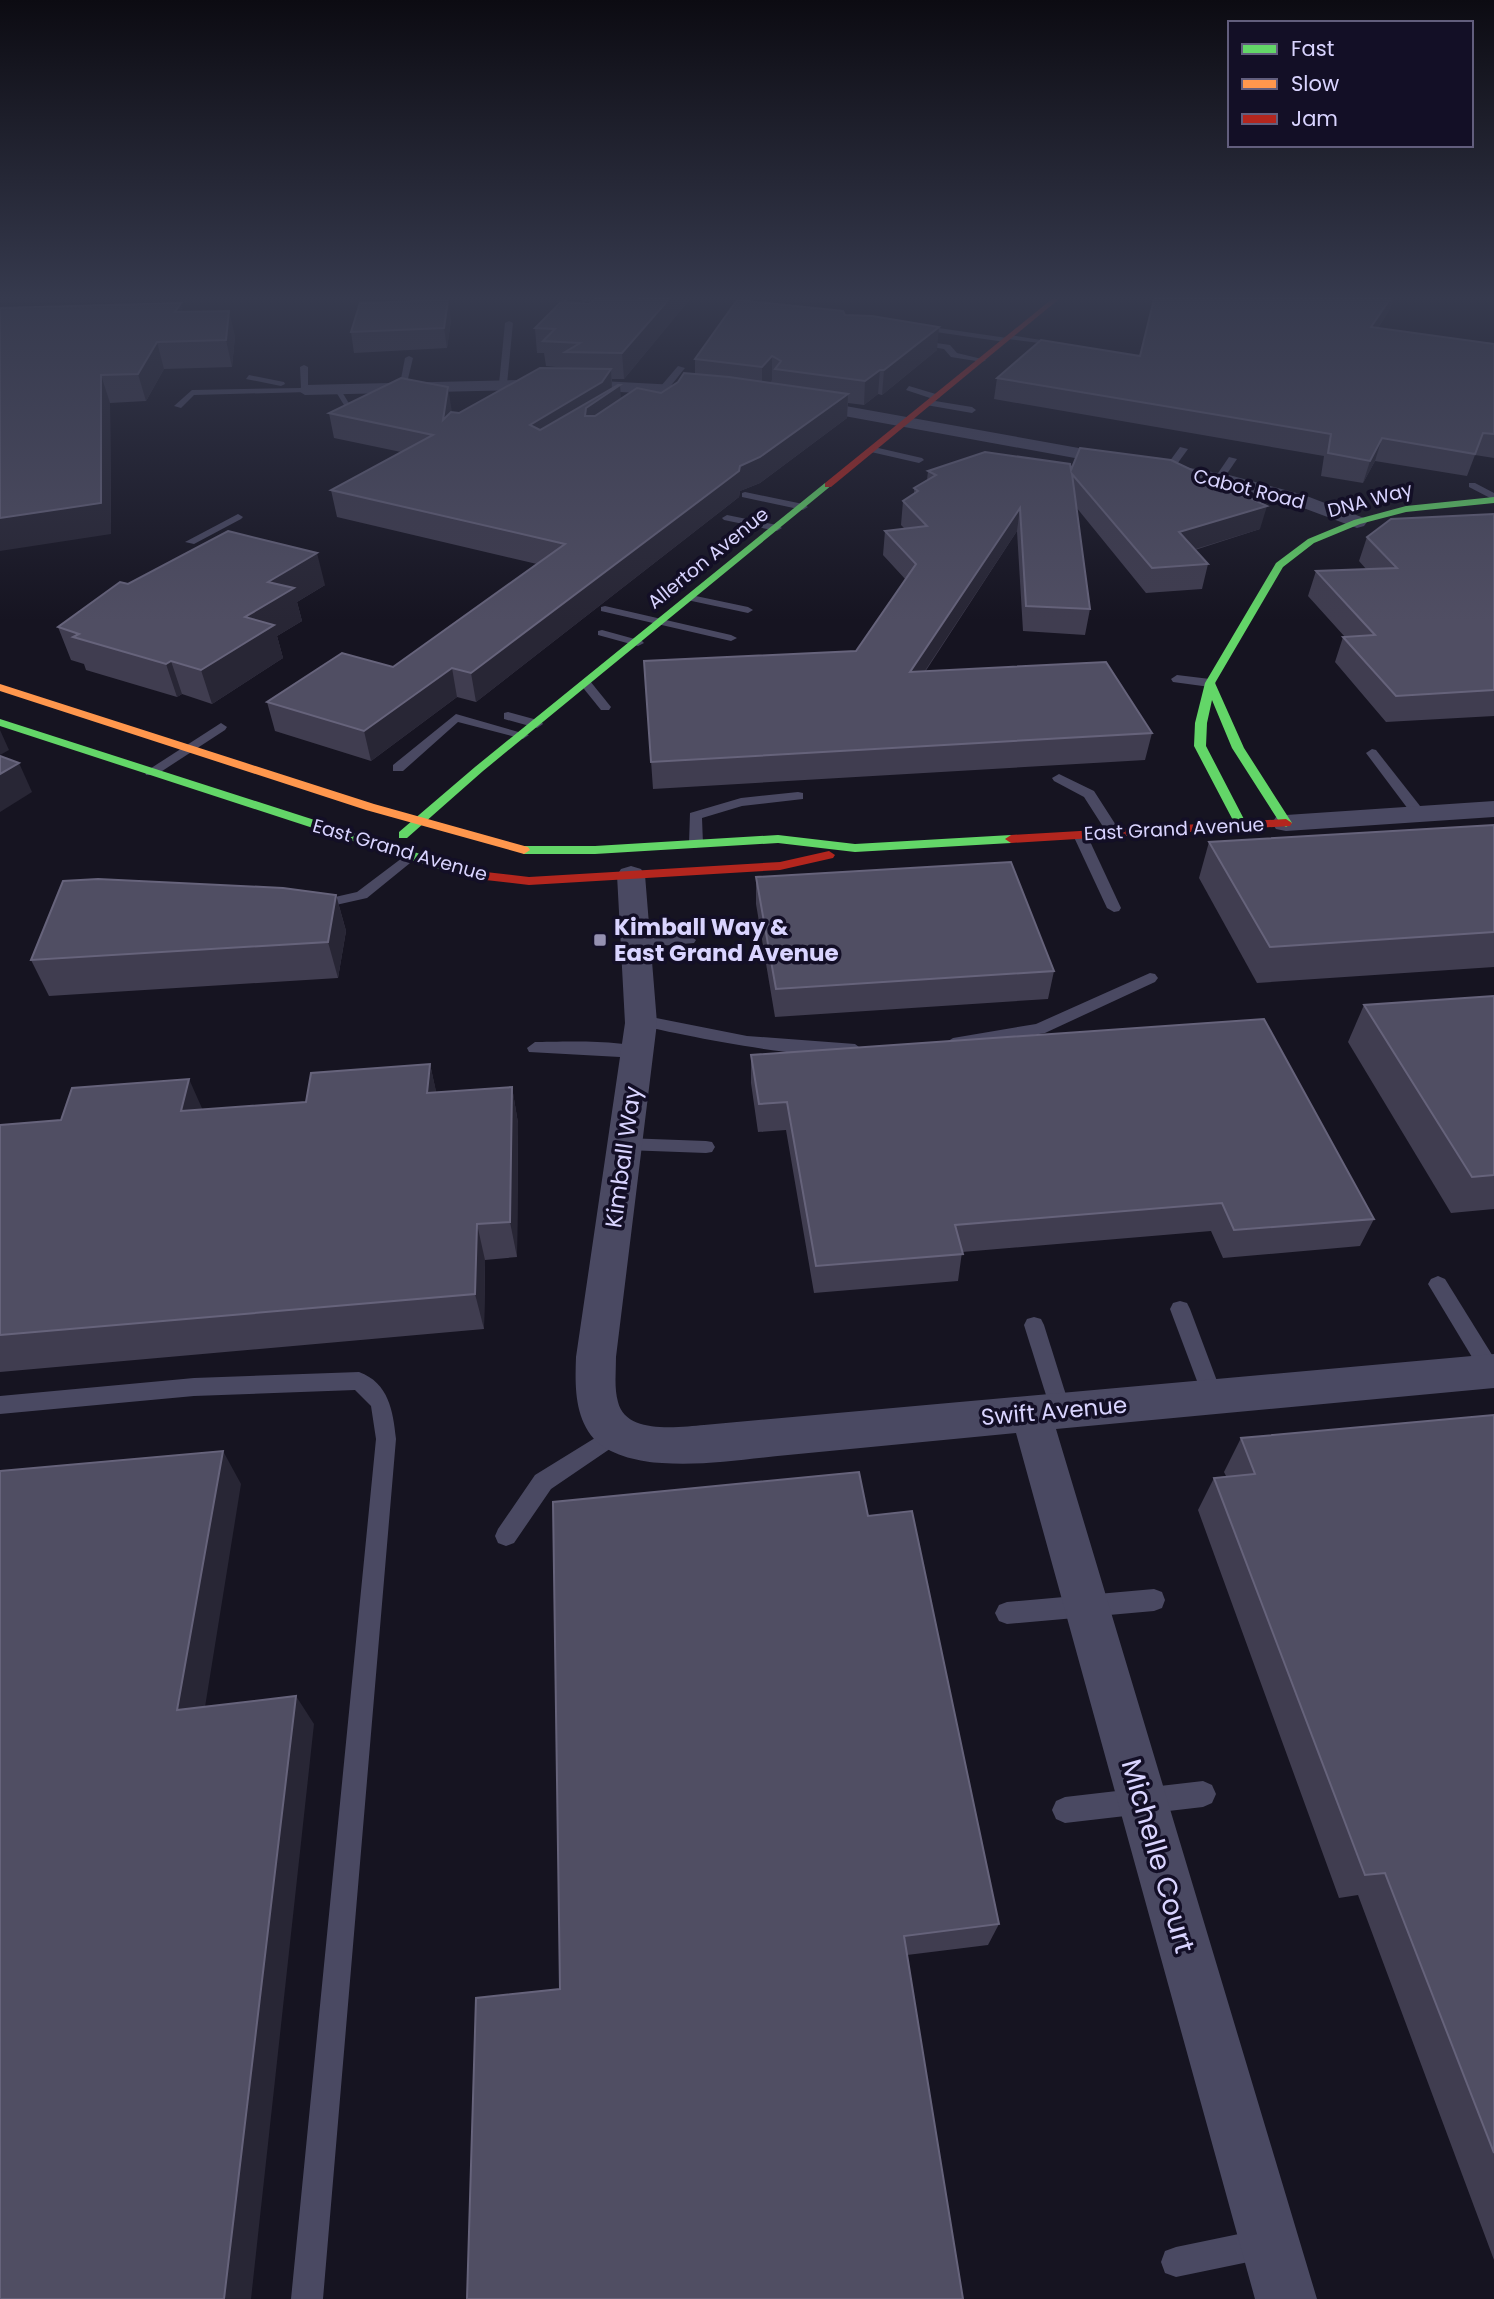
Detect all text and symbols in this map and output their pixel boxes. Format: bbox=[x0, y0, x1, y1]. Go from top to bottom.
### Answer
legend bbox=[1228, 21, 1473, 147]
text: Fast bbox=[1291, 34, 1334, 63]
text: Slow bbox=[1291, 69, 1339, 98]
text: Jam bbox=[1291, 104, 1338, 133]
street label: Cabot Road bbox=[1190, 462, 1308, 516]
street label: DNA Way bbox=[1325, 476, 1416, 524]
street label: Allerton Avenue bbox=[642, 501, 774, 615]
street label: East Grand Avenue bbox=[1083, 811, 1265, 847]
street label: East Grand Avenue bbox=[309, 812, 491, 888]
place label: Kimball Way & East Grand Avenue bbox=[614, 911, 839, 969]
marker: Kimball Way & East Grand Avenue bbox=[592, 932, 608, 948]
street label: Kimball Way bbox=[597, 1084, 649, 1230]
street label: Swift Avenue bbox=[980, 1389, 1128, 1433]
street label: Michelle Court bbox=[1112, 1755, 1204, 1957]

